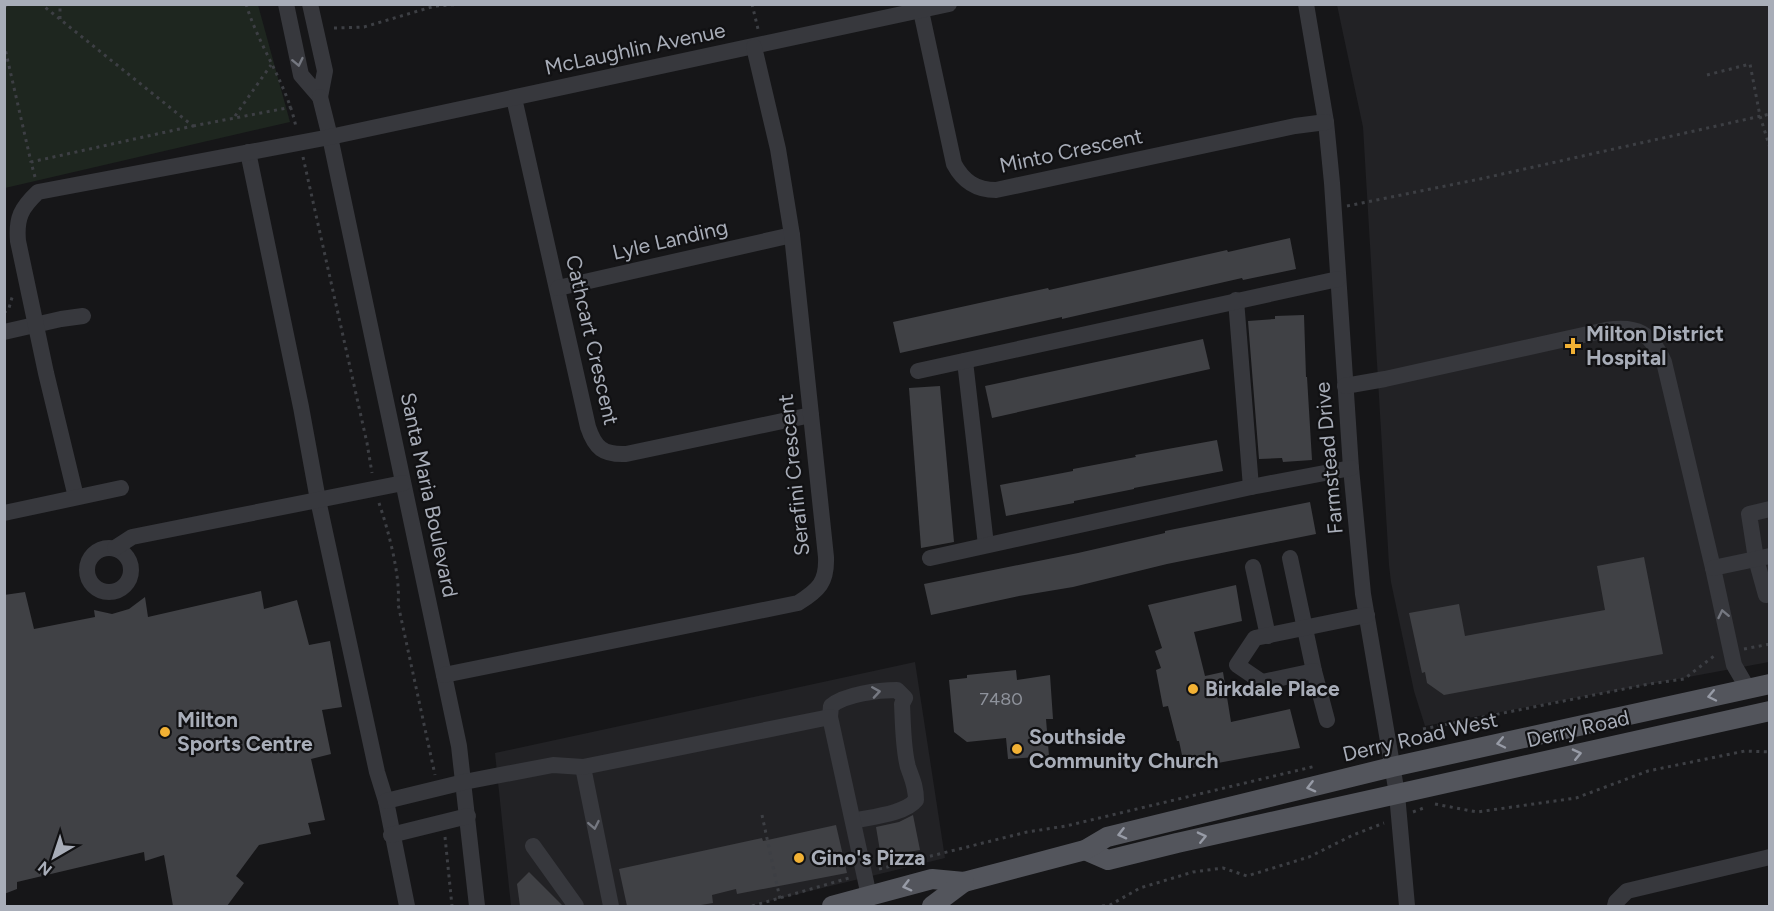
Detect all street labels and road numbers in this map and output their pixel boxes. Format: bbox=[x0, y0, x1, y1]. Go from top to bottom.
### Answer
street label: McLaughlin Avenue bbox=[542, 17, 727, 80]
street label: Minto Crescent bbox=[997, 123, 1145, 178]
street label: Lyle Landing bbox=[610, 214, 730, 265]
street label: Cathcart Crescent bbox=[561, 252, 624, 427]
street label: Farmstead Drive bbox=[1309, 381, 1348, 535]
street label: Santa Maria Boulevard bbox=[396, 390, 463, 600]
street label: Serafini Crescent bbox=[773, 393, 814, 557]
street label: Derry Road bbox=[1524, 705, 1632, 752]
street label: Derry Road West bbox=[1340, 707, 1500, 767]

